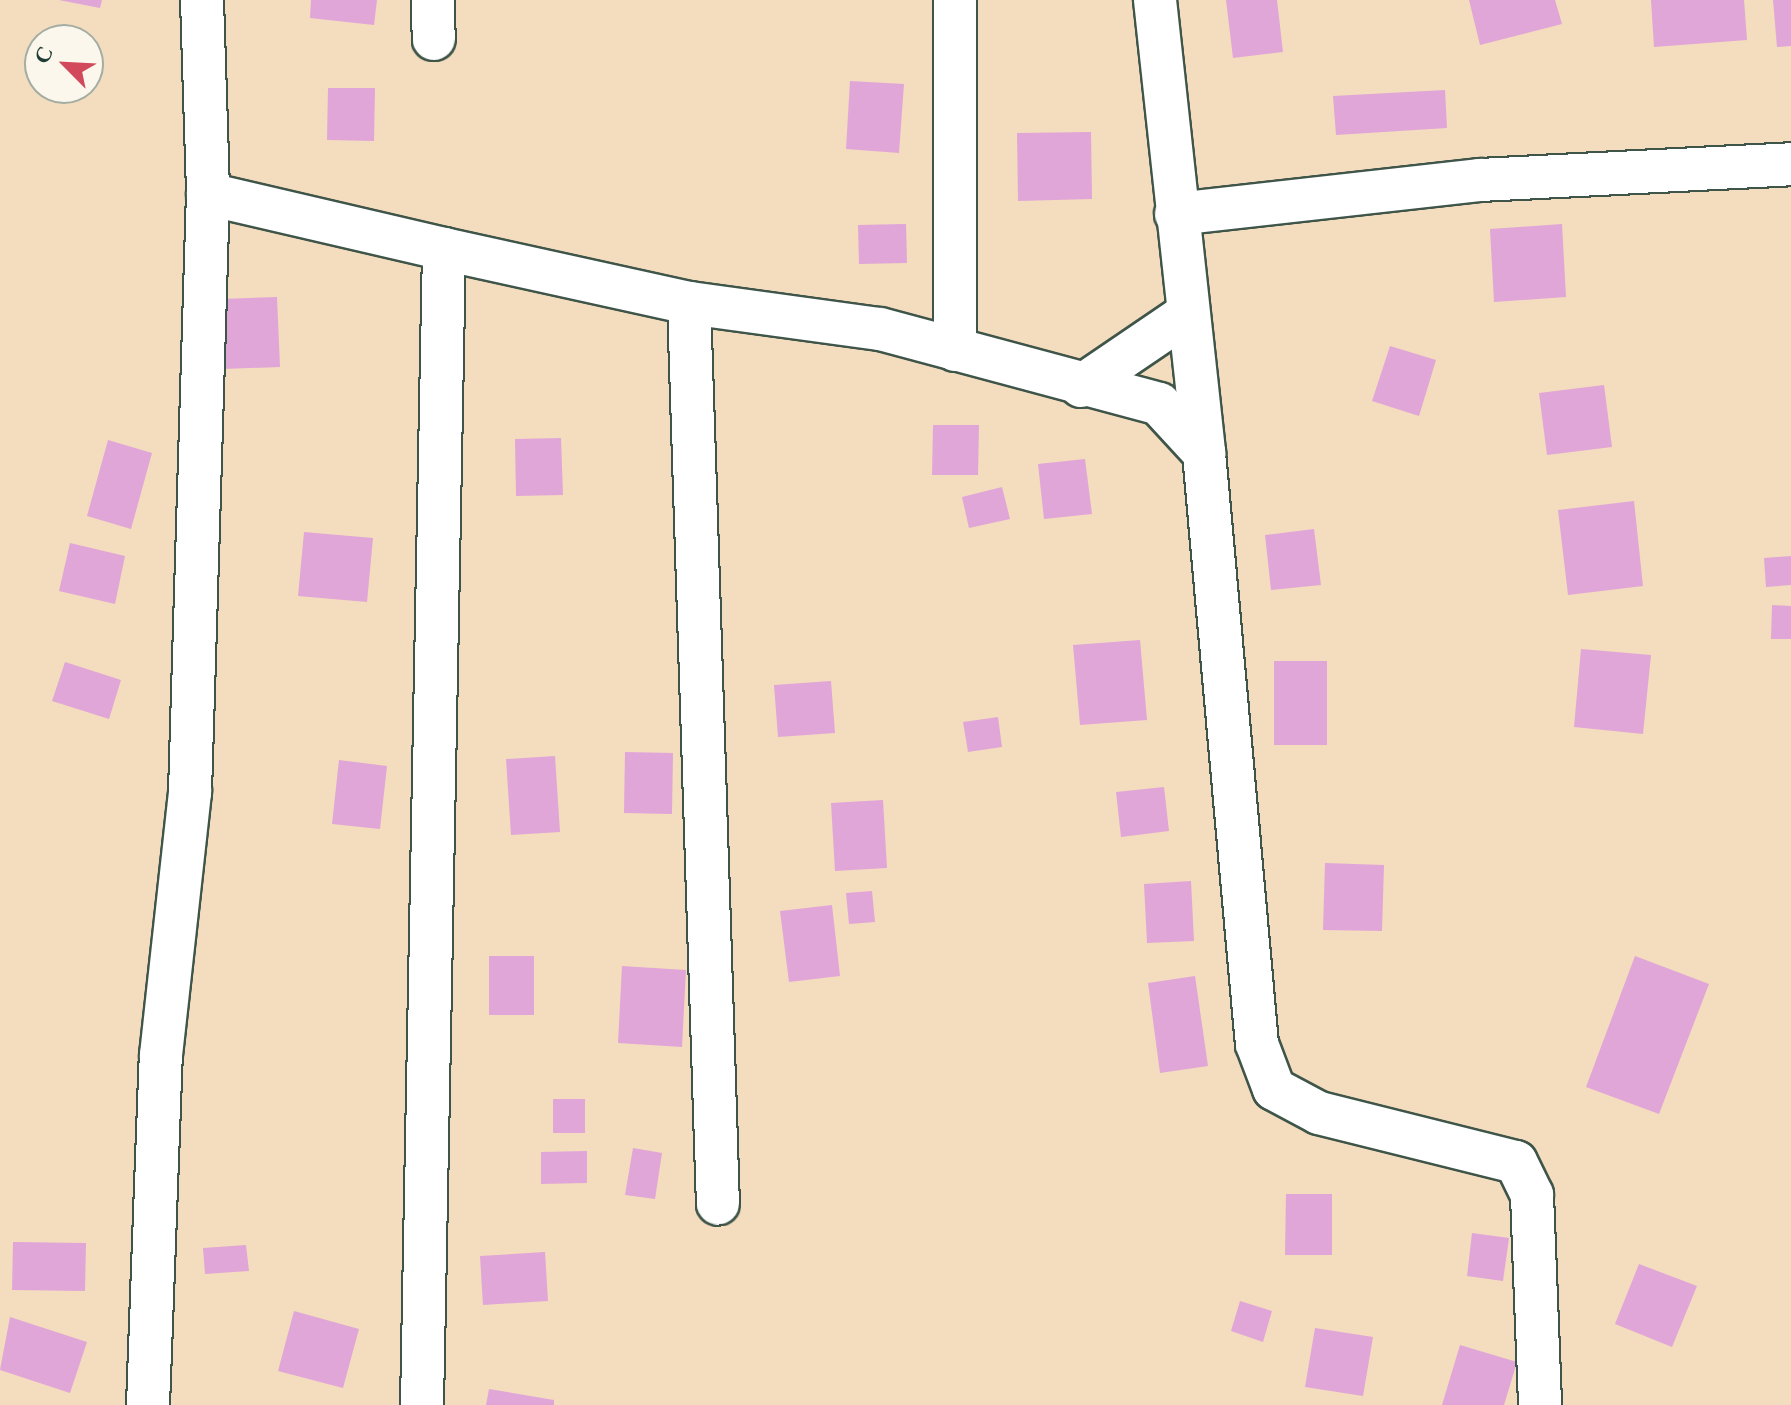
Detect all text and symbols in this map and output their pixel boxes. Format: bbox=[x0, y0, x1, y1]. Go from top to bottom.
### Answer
north arrow bbox=[24, 24, 104, 104]
text: С bbox=[27, 42, 60, 68]

